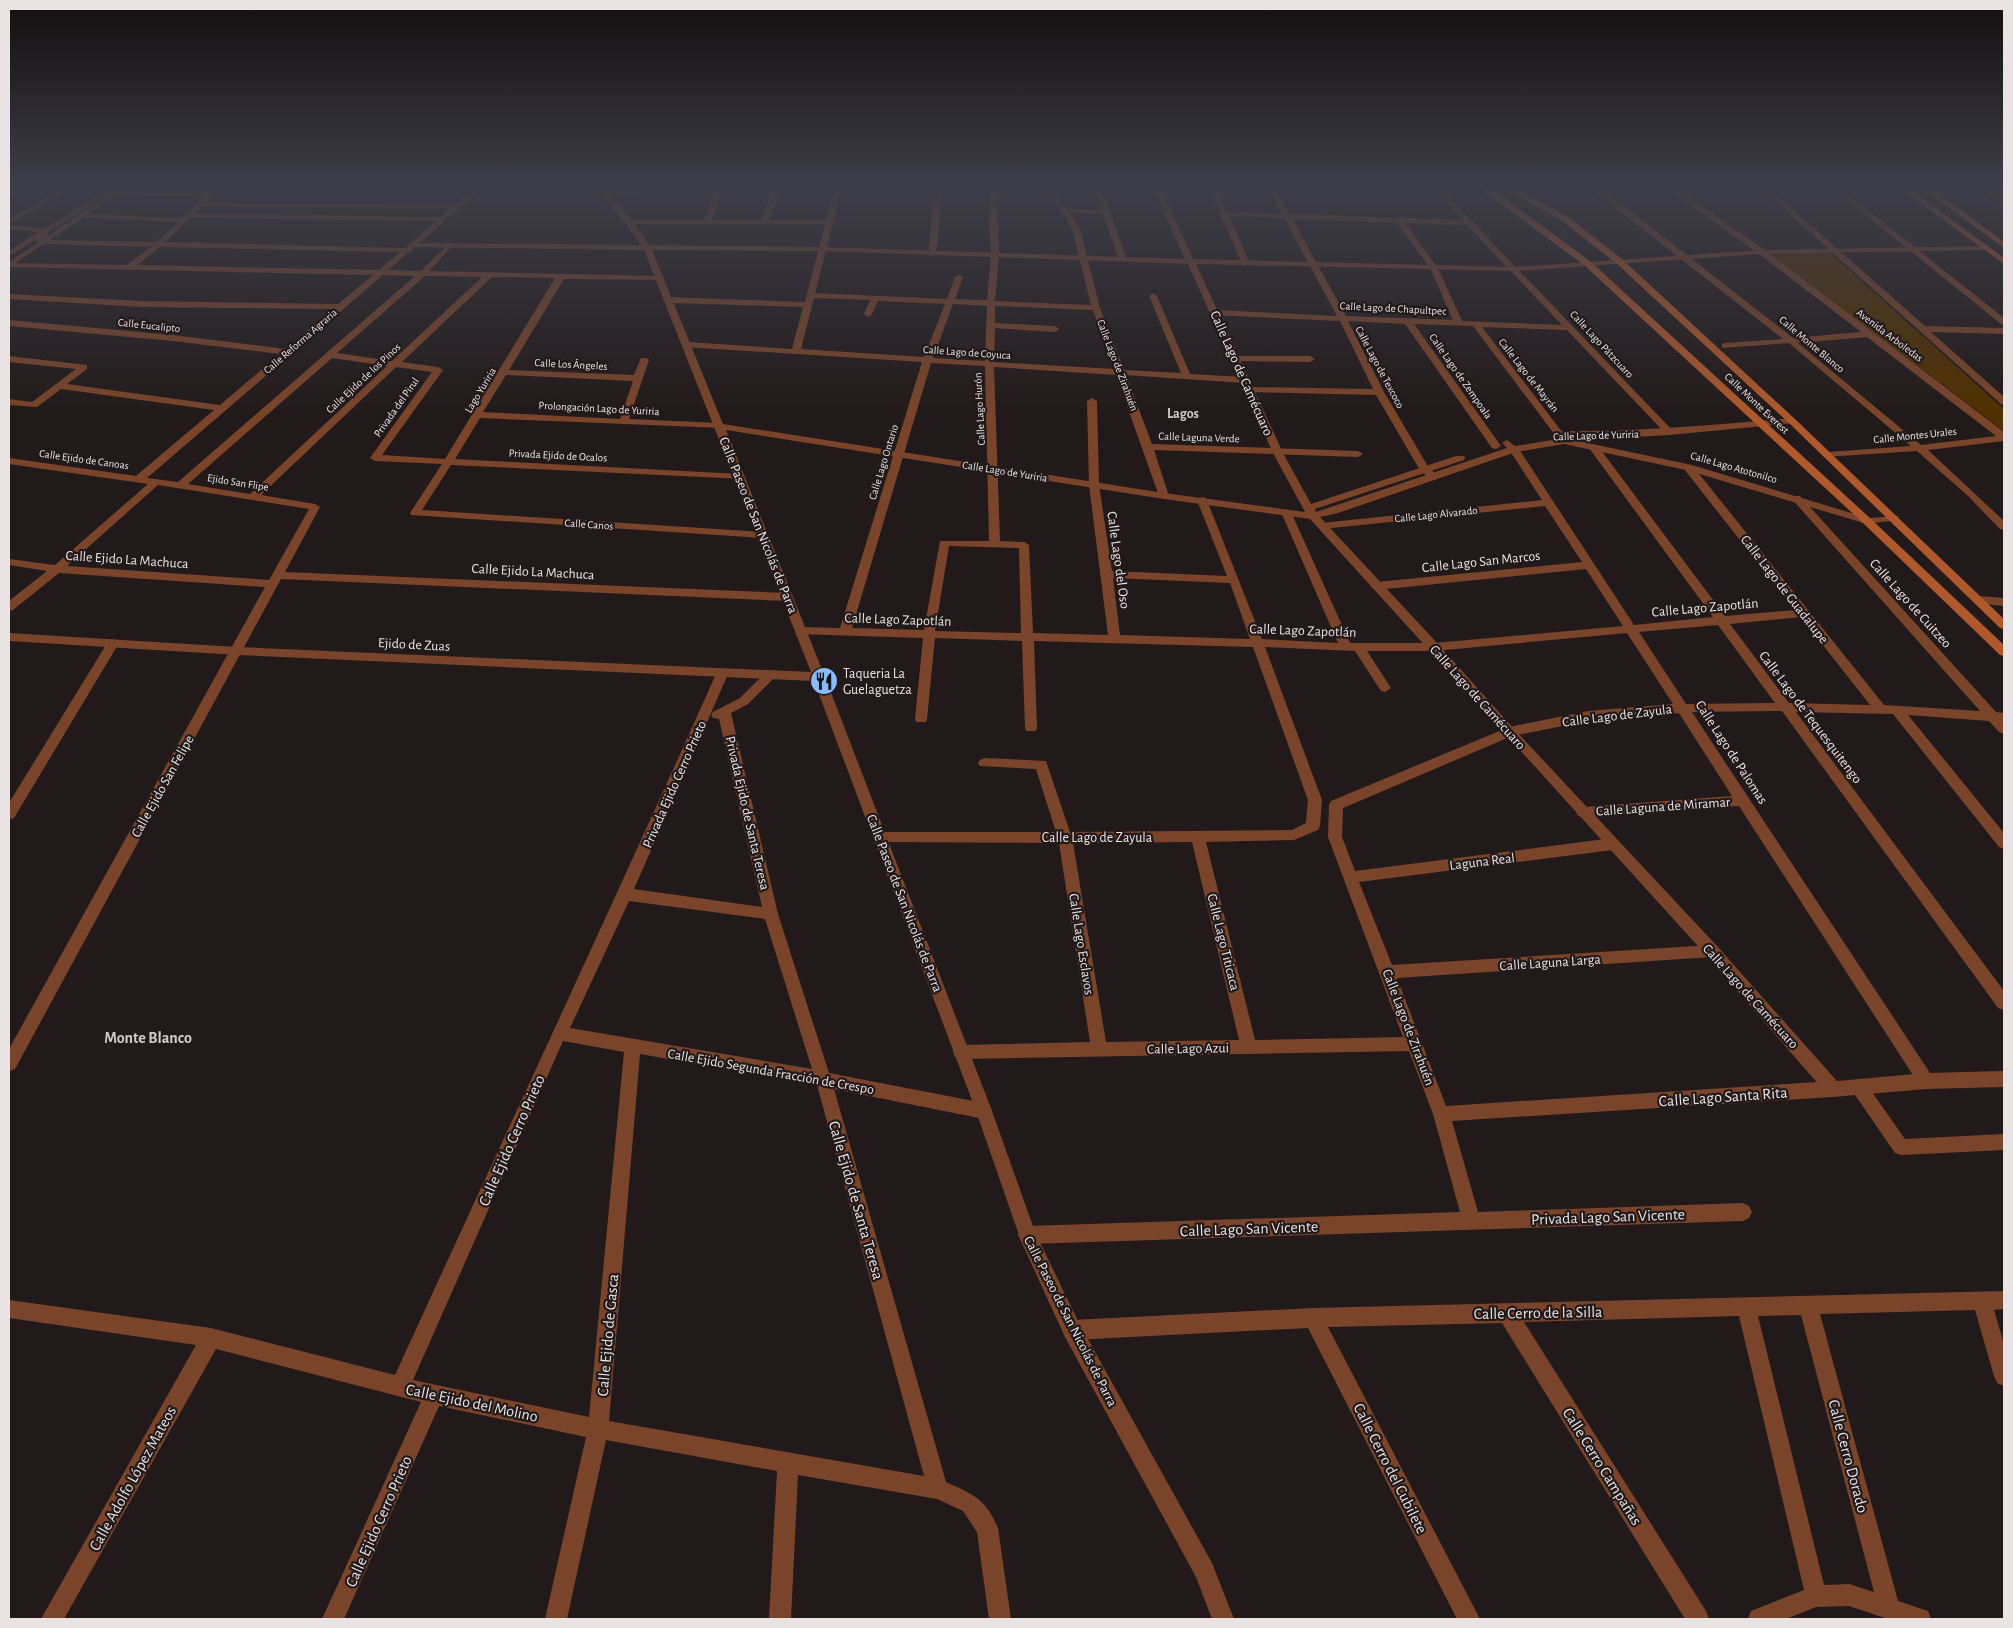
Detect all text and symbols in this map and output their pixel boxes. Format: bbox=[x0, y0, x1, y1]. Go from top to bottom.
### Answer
street label: Calle Lago de Chapultpec bbox=[1339, 300, 1447, 317]
street label: Calle Reforma Agraria bbox=[262, 307, 339, 376]
street label: Avenida Arboledas bbox=[1854, 307, 1925, 364]
street label: Calle Lago de Camécuaro bbox=[1207, 309, 1275, 438]
street label: Calle Lago Pátzcuaro bbox=[1568, 309, 1635, 380]
street label: Calle Monte Blanco bbox=[1777, 314, 1847, 375]
street label: Calle Eucalipto bbox=[117, 317, 181, 334]
street label: Calle Lago de Zirahuén bbox=[1095, 318, 1140, 412]
street label: Calle Lago de Texcoco bbox=[1353, 324, 1406, 410]
street label: Calle Lago de Zempoala bbox=[1427, 332, 1494, 421]
street label: Calle Lago de Mayrán bbox=[1496, 336, 1561, 414]
street label: Calle Ejido de los Pinos bbox=[324, 341, 403, 415]
street label: Calle Lago de Coyuca bbox=[923, 344, 1011, 361]
street label: Calle Los Ángeles bbox=[534, 356, 608, 372]
street label: Lago Yuriria bbox=[463, 366, 498, 415]
street label: Calle Monte Everest bbox=[1722, 371, 1791, 436]
street label: Calle Lago Hurón bbox=[972, 372, 987, 446]
street label: Privada del Pirul bbox=[372, 376, 421, 439]
street label: Prolongación Lago de Yuriria bbox=[538, 400, 660, 417]
district label: Lagos bbox=[1167, 407, 1199, 421]
street label: Calle Lago Ontario bbox=[867, 423, 900, 501]
street label: Calle Montes Urales bbox=[1873, 426, 1957, 445]
street label: Calle Lago de Yuriria bbox=[1553, 429, 1639, 442]
street label: Calle Laguna Verde bbox=[1158, 431, 1240, 444]
street label: Calle Paseo de San Nicolás de Parra bbox=[716, 435, 800, 616]
street label: Privada Ejido de Ocalos bbox=[508, 447, 608, 464]
street label: Calle Ejido de Canoas bbox=[38, 448, 129, 471]
street label: Calle Lago Atotonilco bbox=[1689, 450, 1778, 485]
street label: Calle Lago de Yuriria bbox=[962, 459, 1048, 484]
street label: Ejido San Flipe bbox=[206, 472, 269, 493]
street label: Calle Lago Alvarado bbox=[1394, 505, 1478, 524]
street label: Calle Lago del Oso bbox=[1104, 511, 1132, 610]
street label: Calle Canos bbox=[564, 517, 614, 532]
street label: Calle Lago de Guadalupe bbox=[1738, 533, 1831, 646]
street label: Calle Ejido La Machuca bbox=[65, 549, 189, 571]
street label: Calle Lago San Marcos bbox=[1421, 549, 1541, 575]
street label: Calle Lago de Cuitzeo bbox=[1867, 556, 1954, 651]
street label: Calle Ejido La Machuca bbox=[471, 562, 595, 582]
street label: Calle Lago Zapotlán bbox=[1651, 596, 1759, 620]
street label: Calle Lago Zapotlán bbox=[844, 611, 952, 629]
street label: Calle Lago Zapotlán bbox=[1249, 622, 1357, 640]
street label: Ejido de Zuas bbox=[377, 636, 450, 654]
street label: Calle Lago de Camécuaro bbox=[1427, 643, 1528, 753]
street label: Calle Lago de Tequesquitengo bbox=[1756, 649, 1864, 786]
restaurant icon: Taqueria La Guelaguetza bbox=[809, 666, 839, 696]
place label: Taqueria La Guelaguetza bbox=[843, 667, 912, 697]
street label: Calle Lago de Palomas bbox=[1693, 698, 1770, 807]
street label: Calle Lago de Zayula bbox=[1561, 702, 1673, 730]
street label: Privada Ejido Cerro Prieto bbox=[641, 719, 709, 850]
street label: Calle Ejido San Felipe bbox=[129, 733, 197, 840]
street label: Privada Ejido de Santa Teresa bbox=[722, 735, 772, 892]
street label: Calle Laguna de Miramar bbox=[1595, 795, 1731, 819]
street label: Calle Paseo de San Nicolás de Parra bbox=[864, 813, 945, 995]
street label: Calle Lago de Zayula bbox=[1042, 831, 1153, 845]
street label: Laguna Real bbox=[1449, 851, 1516, 873]
street label: Calle Lago Esclavos bbox=[1066, 892, 1096, 996]
street label: Calle Lago Titicaca bbox=[1204, 892, 1242, 993]
street label: Calle Lago de Camécuaro bbox=[1700, 942, 1801, 1052]
street label: Calle Laguna Larga bbox=[1499, 952, 1602, 974]
street label: Calle Lago de Zirahuén bbox=[1379, 967, 1437, 1087]
district label: Monte Blanco bbox=[104, 1030, 192, 1046]
street label: Calle Lago Azui bbox=[1147, 1041, 1229, 1057]
street label: Calle Ejido Segunda Fracción de Crespo bbox=[666, 1047, 875, 1097]
street label: Calle Ejido Cerro Prieto bbox=[476, 1072, 549, 1209]
street label: Calle Lago Santa Rita bbox=[1658, 1085, 1788, 1109]
street label: Calle Ejido de Santa Teresa bbox=[825, 1119, 886, 1282]
street label: Privada Lago San Vicente bbox=[1531, 1206, 1685, 1228]
street label: Calle Lago San Vicente bbox=[1180, 1219, 1318, 1239]
street label: Calle Paseo de San Nicolás de Parra bbox=[1021, 1234, 1120, 1409]
street label: Calle Ejido de Gasca bbox=[595, 1273, 622, 1397]
street label: Calle Cerro de la Silla bbox=[1473, 1304, 1603, 1322]
street label: Calle Ejido del Molino bbox=[404, 1381, 539, 1426]
street label: Calle Cerro Dorado bbox=[1825, 1398, 1871, 1515]
street label: Calle Cerro del Cubilete bbox=[1350, 1401, 1430, 1536]
street label: Calle Adolfo López Mateos bbox=[86, 1403, 179, 1554]
street label: Calle Cerro Campañas bbox=[1560, 1405, 1645, 1528]
street label: Calle Ejido Cerro Prieto bbox=[343, 1453, 416, 1590]

